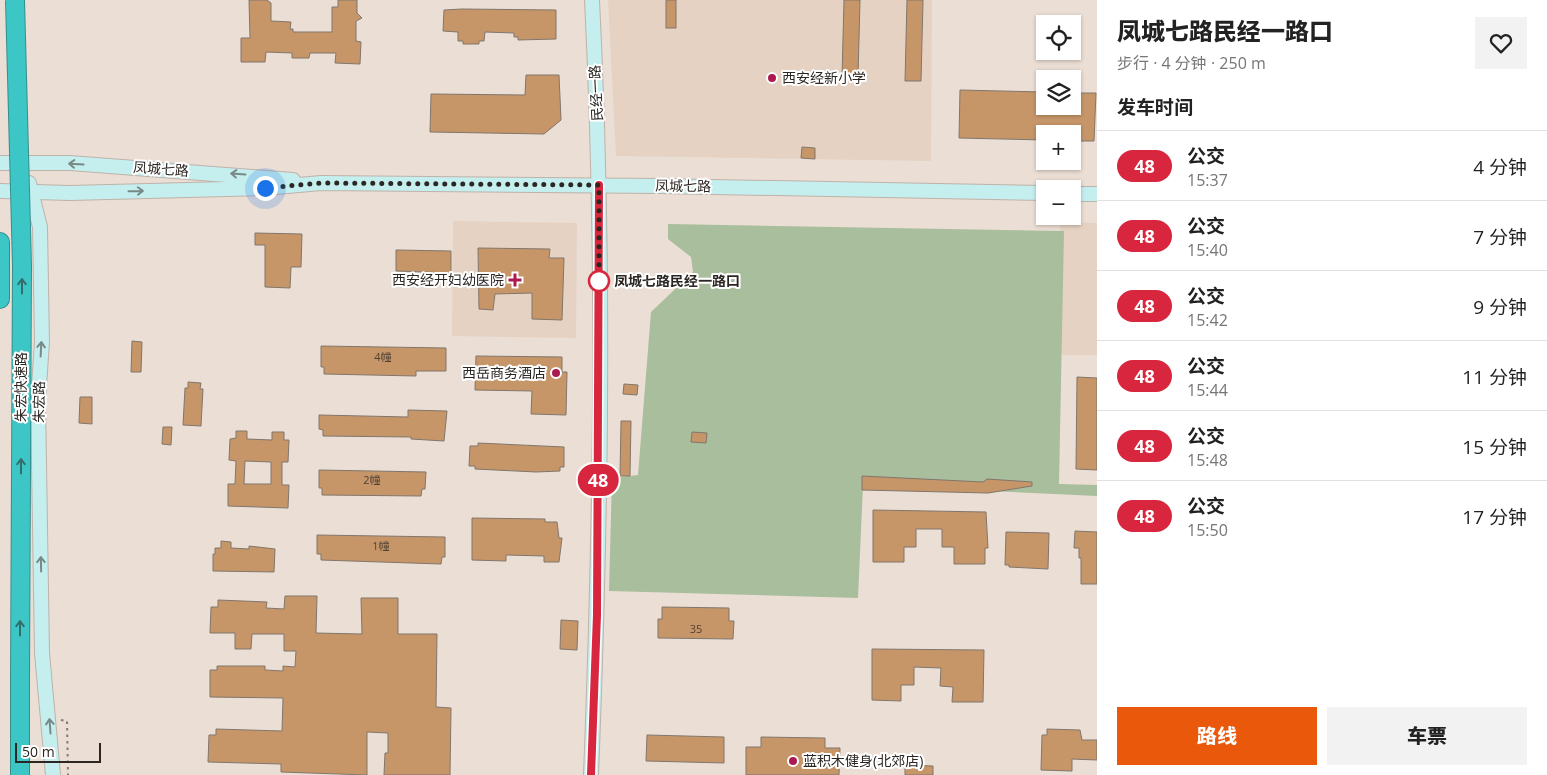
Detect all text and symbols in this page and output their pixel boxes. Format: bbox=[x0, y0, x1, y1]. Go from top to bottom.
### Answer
text: 凤城七路民经一路口 bbox=[1117, 14, 1333, 47]
map controls bbox=[1036, 15, 1081, 225]
button: locate bbox=[1036, 15, 1081, 60]
button: heart bbox=[1475, 17, 1527, 69]
text: 步行 · 4 分钟 · 250 m bbox=[1117, 52, 1266, 74]
street label: 民经一路 bbox=[585, 65, 606, 121]
place label: 西安经新小学 bbox=[782, 68, 866, 87]
button: layers bbox=[1036, 70, 1081, 115]
marker: 西安经新小学 bbox=[766, 72, 778, 84]
text: 发车时间 bbox=[1117, 94, 1193, 120]
button: + bbox=[1036, 125, 1081, 170]
text: 公交 bbox=[1187, 143, 1225, 169]
text: 48 bbox=[1134, 154, 1155, 178]
text: 4 分钟 bbox=[1473, 154, 1527, 180]
street label: 凤城七路 bbox=[132, 157, 190, 180]
one-way arrow bbox=[68, 159, 84, 168]
text: 15:37 bbox=[1187, 169, 1228, 191]
one-way arrow bbox=[230, 170, 246, 179]
your location bbox=[253, 176, 278, 201]
street label: 凤城七路 bbox=[655, 176, 711, 195]
button: − bbox=[1036, 180, 1081, 225]
one-way arrow bbox=[128, 186, 144, 196]
text: 公交 bbox=[1187, 213, 1225, 239]
text: 48 bbox=[1134, 224, 1155, 248]
text: 7 分钟 bbox=[1473, 224, 1527, 250]
text: 15:40 bbox=[1187, 239, 1228, 261]
place label: 西安经开妇幼医院 bbox=[392, 270, 504, 289]
marker: 凤城七路民经一路口 bbox=[588, 270, 610, 292]
place label: 凤城七路民经一路口 bbox=[614, 271, 740, 290]
marker: 西安经开妇幼医院 bbox=[508, 273, 522, 287]
one-way arrow bbox=[17, 278, 27, 294]
text: 公交 bbox=[1187, 283, 1225, 309]
text: 48 bbox=[1134, 294, 1155, 318]
text: 9 分钟 bbox=[1473, 294, 1527, 320]
text: 15:42 bbox=[1187, 309, 1228, 331]
one-way arrow bbox=[37, 342, 46, 358]
house number: 4幢 bbox=[374, 349, 392, 364]
street label: 朱宏快速路 bbox=[11, 352, 30, 422]
text: 公交 bbox=[1187, 353, 1225, 379]
place label: 西岳商务酒店 bbox=[462, 363, 546, 382]
text: 48 bbox=[1134, 364, 1155, 388]
text: 11 分钟 bbox=[1462, 364, 1527, 390]
marker: 西岳商务酒店 bbox=[550, 367, 562, 379]
text: 15:44 bbox=[1187, 379, 1228, 401]
street label: 朱宏路 bbox=[29, 381, 48, 423]
text: 公交 bbox=[1187, 423, 1225, 449]
text: 48 bbox=[1134, 434, 1155, 458]
text: 15 分钟 bbox=[1462, 434, 1527, 460]
text: 15:48 bbox=[1187, 449, 1228, 471]
one-way arrow bbox=[16, 458, 26, 474]
line badge: 48 bbox=[576, 464, 620, 496]
text: 48 bbox=[588, 468, 608, 492]
house number: 2幢 bbox=[363, 472, 381, 487]
text: 公交 bbox=[1187, 493, 1225, 519]
text: 48 bbox=[1134, 504, 1155, 528]
text: 17 分钟 bbox=[1462, 504, 1527, 530]
text: 15:50 bbox=[1187, 519, 1228, 541]
house number: 1幢 bbox=[372, 538, 390, 553]
one-way arrow bbox=[36, 557, 46, 573]
one-way arrow bbox=[16, 620, 25, 636]
house number: 35 bbox=[690, 621, 702, 636]
button: 路线 bbox=[1117, 707, 1317, 765]
button: 车票 bbox=[1327, 707, 1527, 765]
one-way arrow bbox=[45, 719, 55, 735]
scale bar bbox=[15, 740, 101, 763]
text: 50 m bbox=[22, 742, 55, 761]
place label: 蓝积木健身(北郊店) bbox=[803, 751, 923, 770]
marker: 蓝积木健身(北郊店) bbox=[787, 755, 799, 767]

